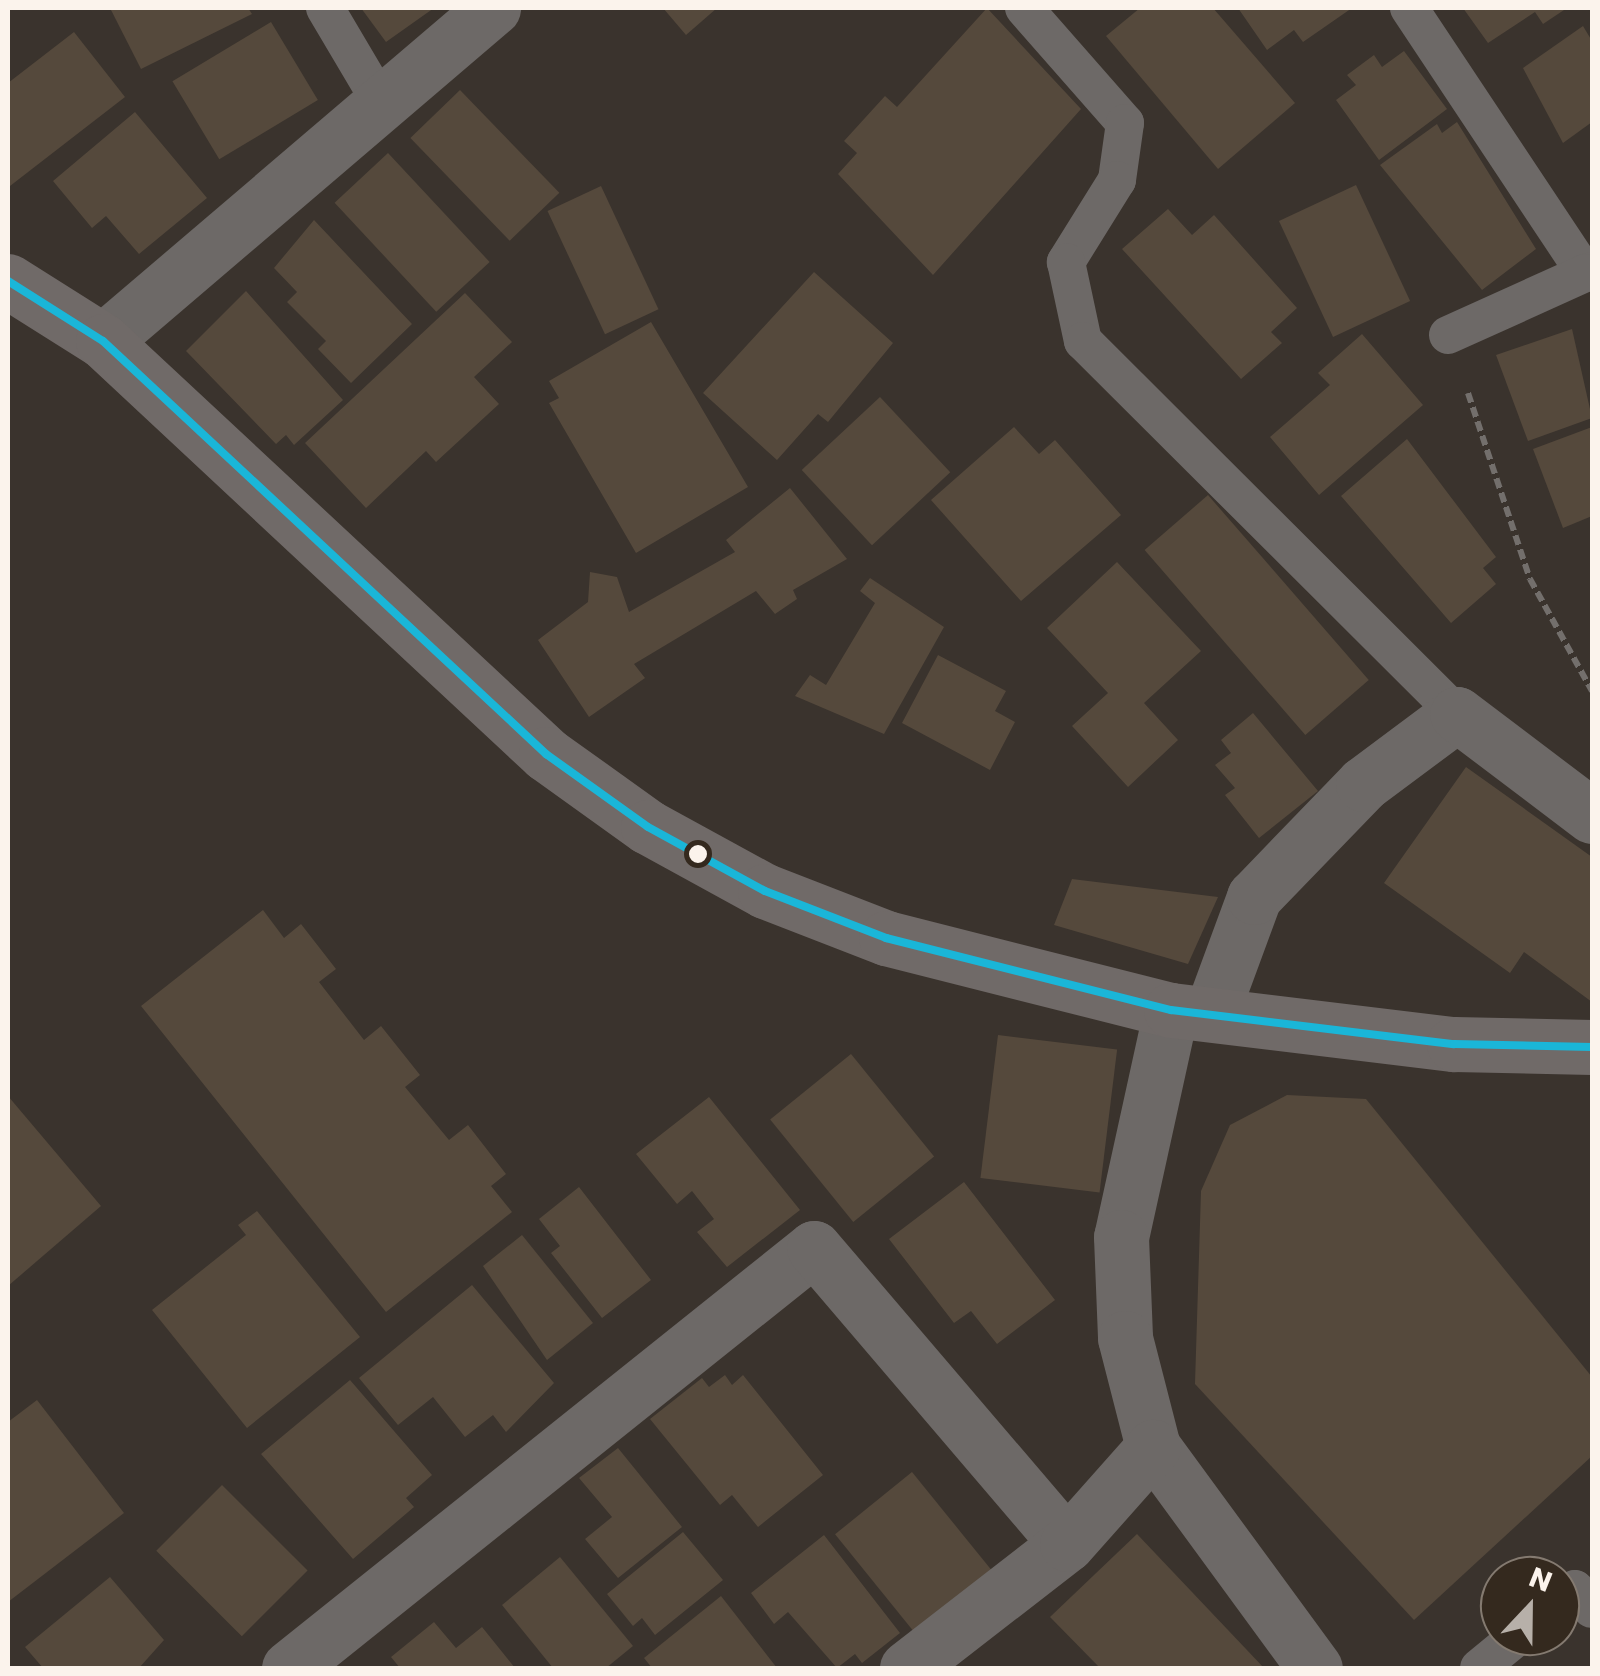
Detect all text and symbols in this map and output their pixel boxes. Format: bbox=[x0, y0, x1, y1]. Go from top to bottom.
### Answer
unlabelled marker bbox=[688, 844, 708, 864]
north arrow bbox=[1480, 1556, 1580, 1656]
text: N bbox=[1524, 1558, 1558, 1602]

